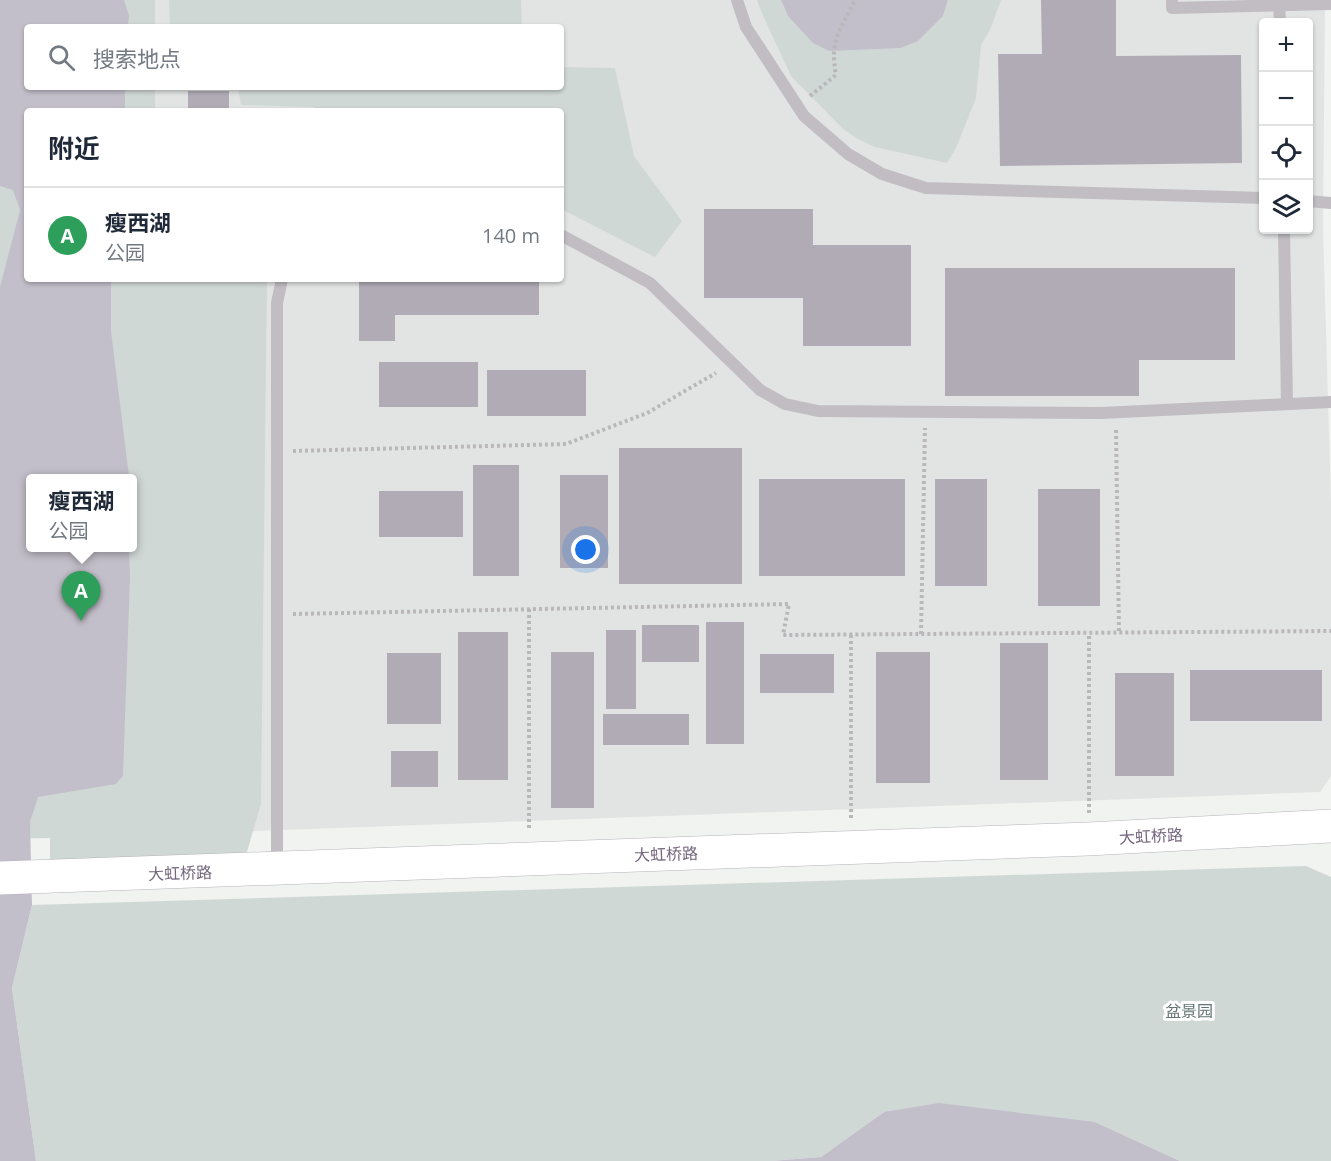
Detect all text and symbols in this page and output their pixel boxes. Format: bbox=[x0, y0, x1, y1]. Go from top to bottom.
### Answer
map controls bbox=[1259, 18, 1313, 234]
button: + bbox=[1259, 18, 1313, 72]
search box bbox=[24, 24, 564, 90]
icon: search bbox=[45, 41, 78, 74]
text: 搜索地点 bbox=[93, 43, 181, 73]
button: − bbox=[1259, 72, 1313, 126]
button: locate bbox=[1259, 126, 1313, 180]
text: 附近 bbox=[48, 130, 100, 166]
button: layers bbox=[1259, 180, 1313, 234]
text: 瘦西湖 bbox=[105, 207, 171, 237]
text: A bbox=[61, 222, 74, 249]
text: 140 m bbox=[482, 222, 540, 249]
text: 公园 bbox=[105, 239, 145, 266]
popup bbox=[26, 474, 137, 552]
text: 瘦西湖 bbox=[48, 485, 115, 515]
text: 公园 bbox=[48, 517, 88, 544]
your location bbox=[571, 535, 600, 564]
pin: A bbox=[62, 572, 100, 621]
street label: 大虹桥路 bbox=[1118, 823, 1184, 849]
street label: 大虹桥路 bbox=[634, 842, 698, 866]
street label: 大虹桥路 bbox=[148, 861, 212, 885]
park label: 盆景园 bbox=[1165, 1000, 1213, 1022]

